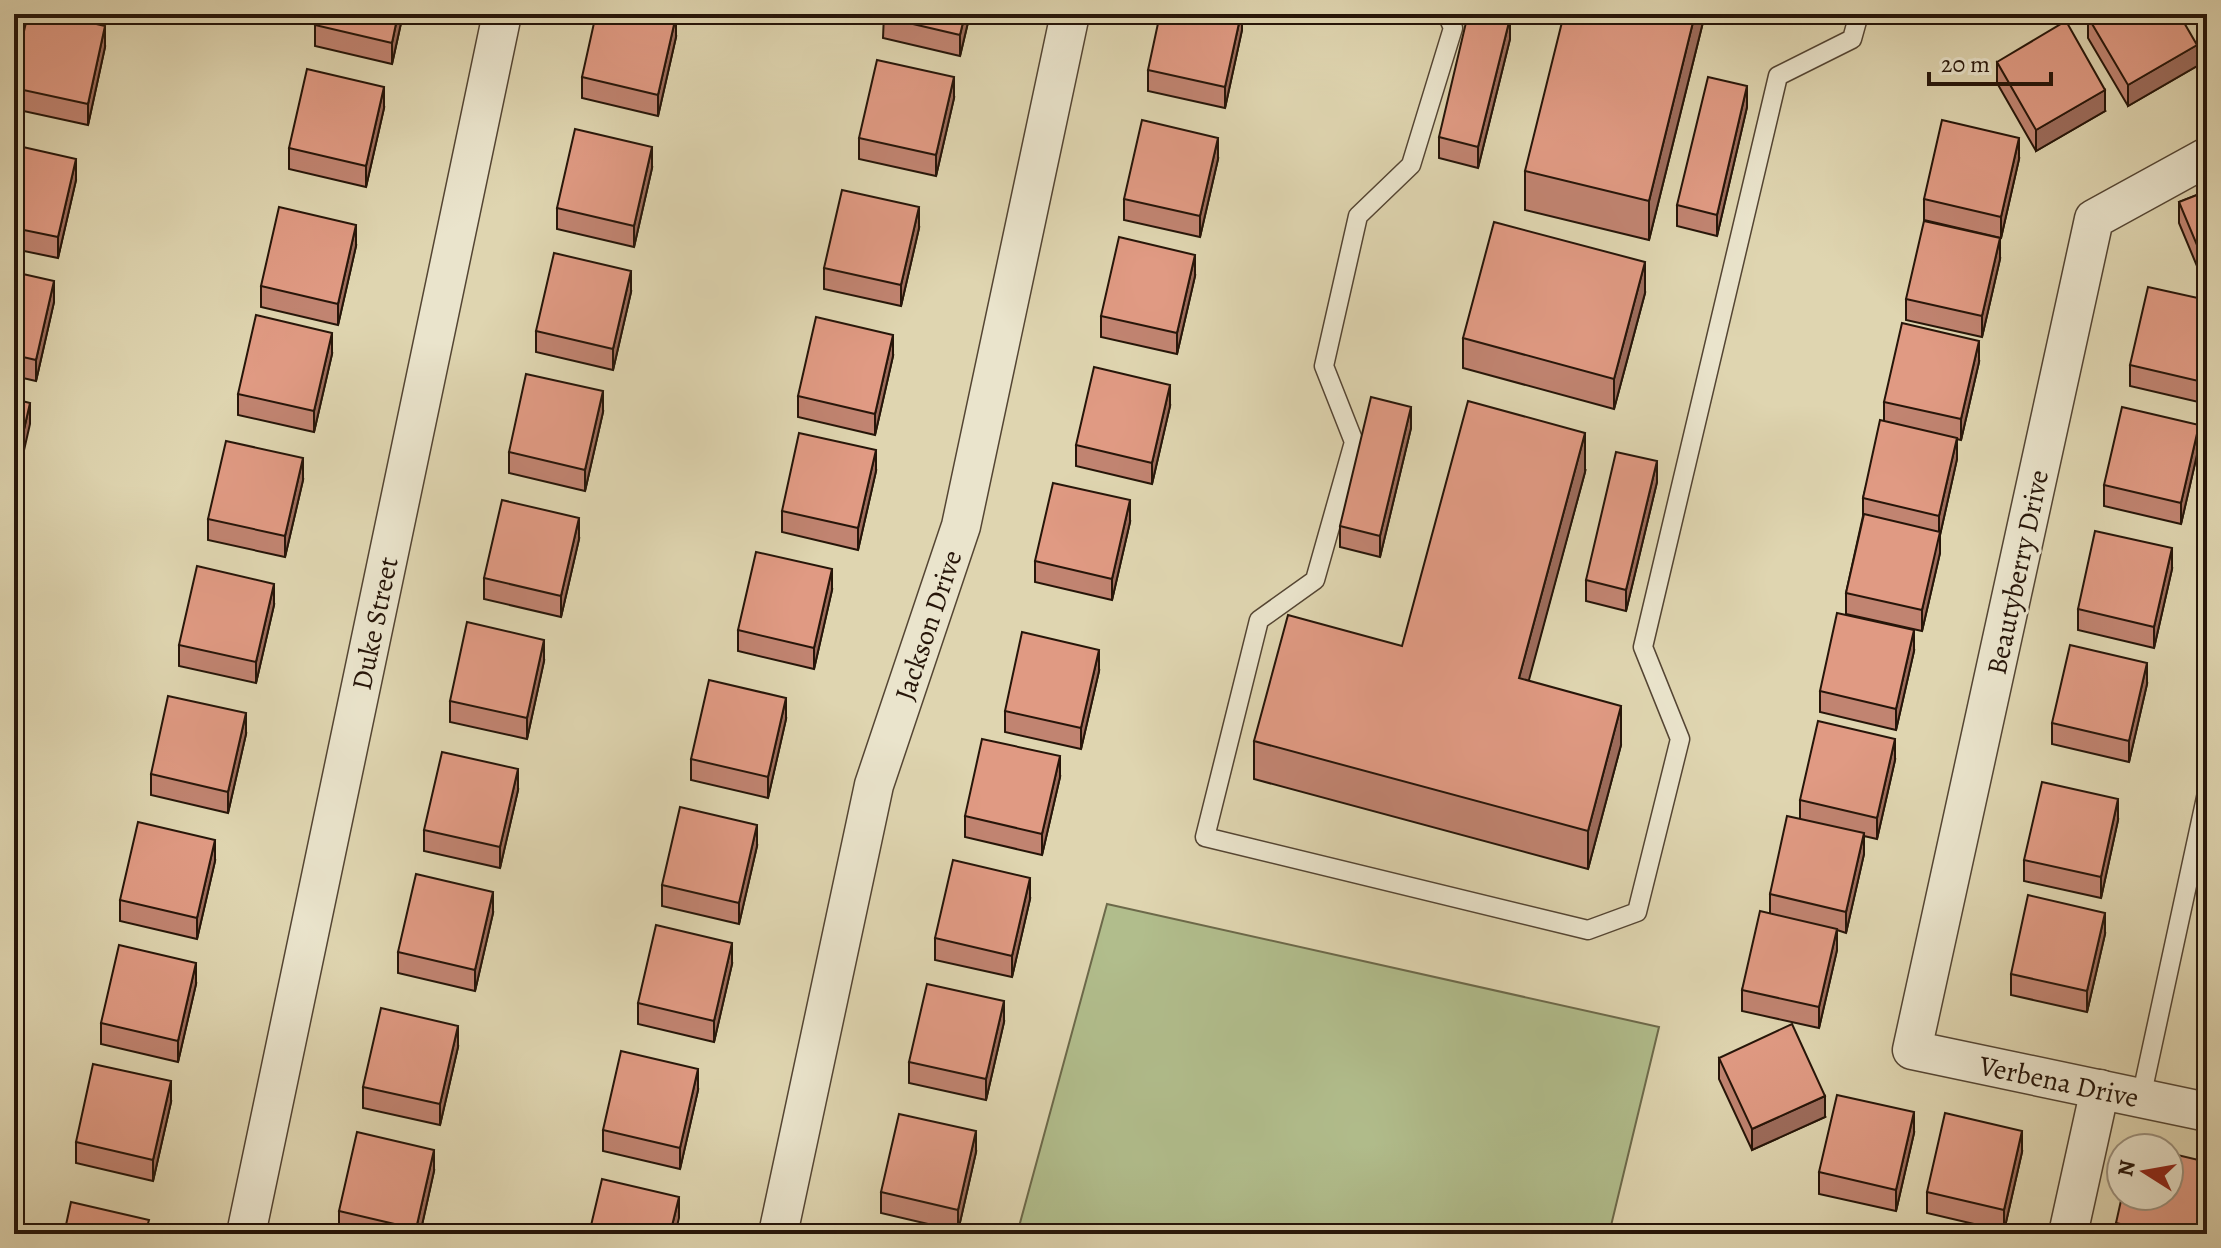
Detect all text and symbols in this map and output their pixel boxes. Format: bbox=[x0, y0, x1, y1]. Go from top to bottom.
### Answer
scale bar bbox=[1929, 36, 2051, 86]
text: 20 m bbox=[1941, 48, 1990, 80]
street label: Beautyberry Drive bbox=[1978, 466, 2058, 678]
street label: Jackson Drive bbox=[886, 545, 972, 705]
street label: Duke Street bbox=[343, 553, 408, 694]
street label: Verbena Drive bbox=[1975, 1046, 2142, 1117]
north arrow bbox=[2105, 1132, 2185, 1212]
text: N bbox=[2110, 1158, 2143, 1179]

